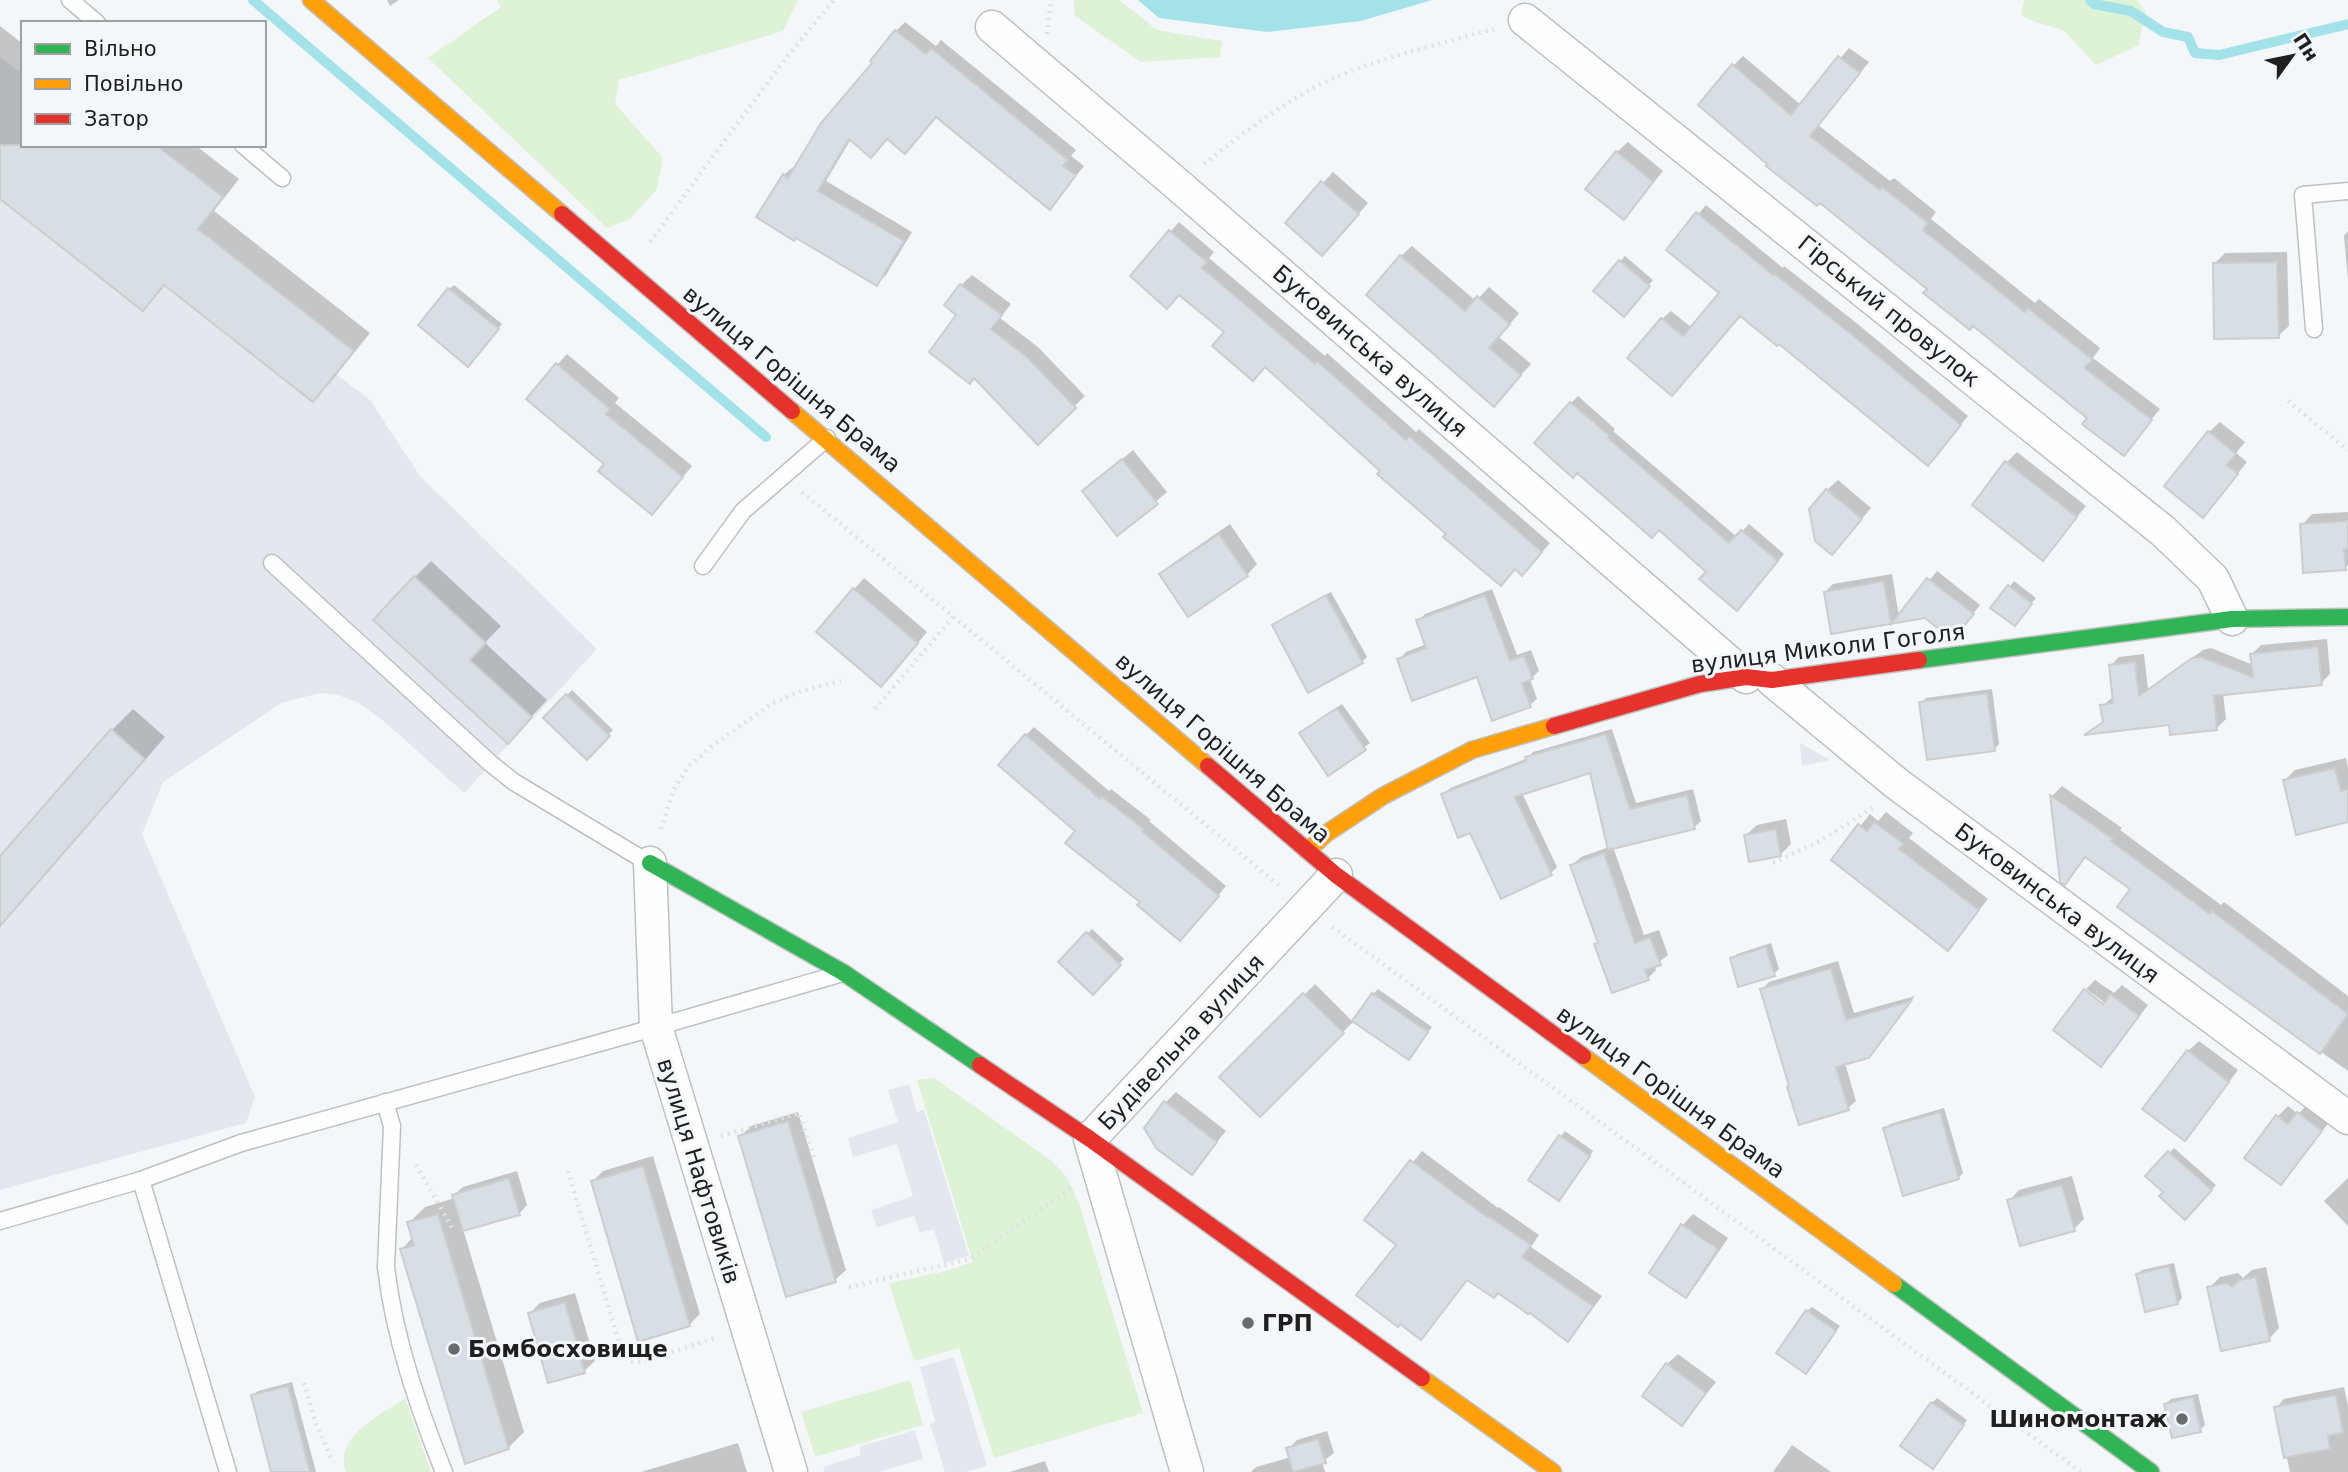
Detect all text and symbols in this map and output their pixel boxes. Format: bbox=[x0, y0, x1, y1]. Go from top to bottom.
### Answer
legend bbox=[21, 21, 266, 147]
north arrow bbox=[2257, 21, 2327, 91]
text: Пн bbox=[2289, 29, 2323, 65]
text: Вільно bbox=[84, 37, 157, 61]
text: Повільно bbox=[84, 72, 183, 96]
text: Затор bbox=[84, 107, 149, 131]
street label: Гірський провулок bbox=[1793, 230, 1985, 392]
street label: Буковинська вулиця bbox=[1268, 260, 1472, 442]
street label: вулиця Горішня Брама bbox=[678, 280, 906, 478]
street label: вулиця Миколи Гоголя bbox=[1689, 618, 1967, 678]
street label: вулиця Горішня Брама bbox=[1110, 648, 1336, 848]
street label: Буковинська вулиця bbox=[1950, 818, 2164, 988]
street label: Будівельна вулиця bbox=[1093, 949, 1269, 1135]
street label: вулиця Горішня Брама bbox=[1552, 1000, 1790, 1184]
street label: вулиця Нафтовиків bbox=[652, 1055, 746, 1287]
place label: ГРП bbox=[1262, 1310, 1313, 1336]
marker: ГРП bbox=[1240, 1315, 1256, 1331]
place label: Бомбосховище bbox=[468, 1336, 668, 1362]
marker: Бомбосховище bbox=[446, 1341, 462, 1357]
place label: Шиномонтаж bbox=[1990, 1406, 2168, 1432]
marker: Шиномонтаж bbox=[2174, 1411, 2190, 1427]

